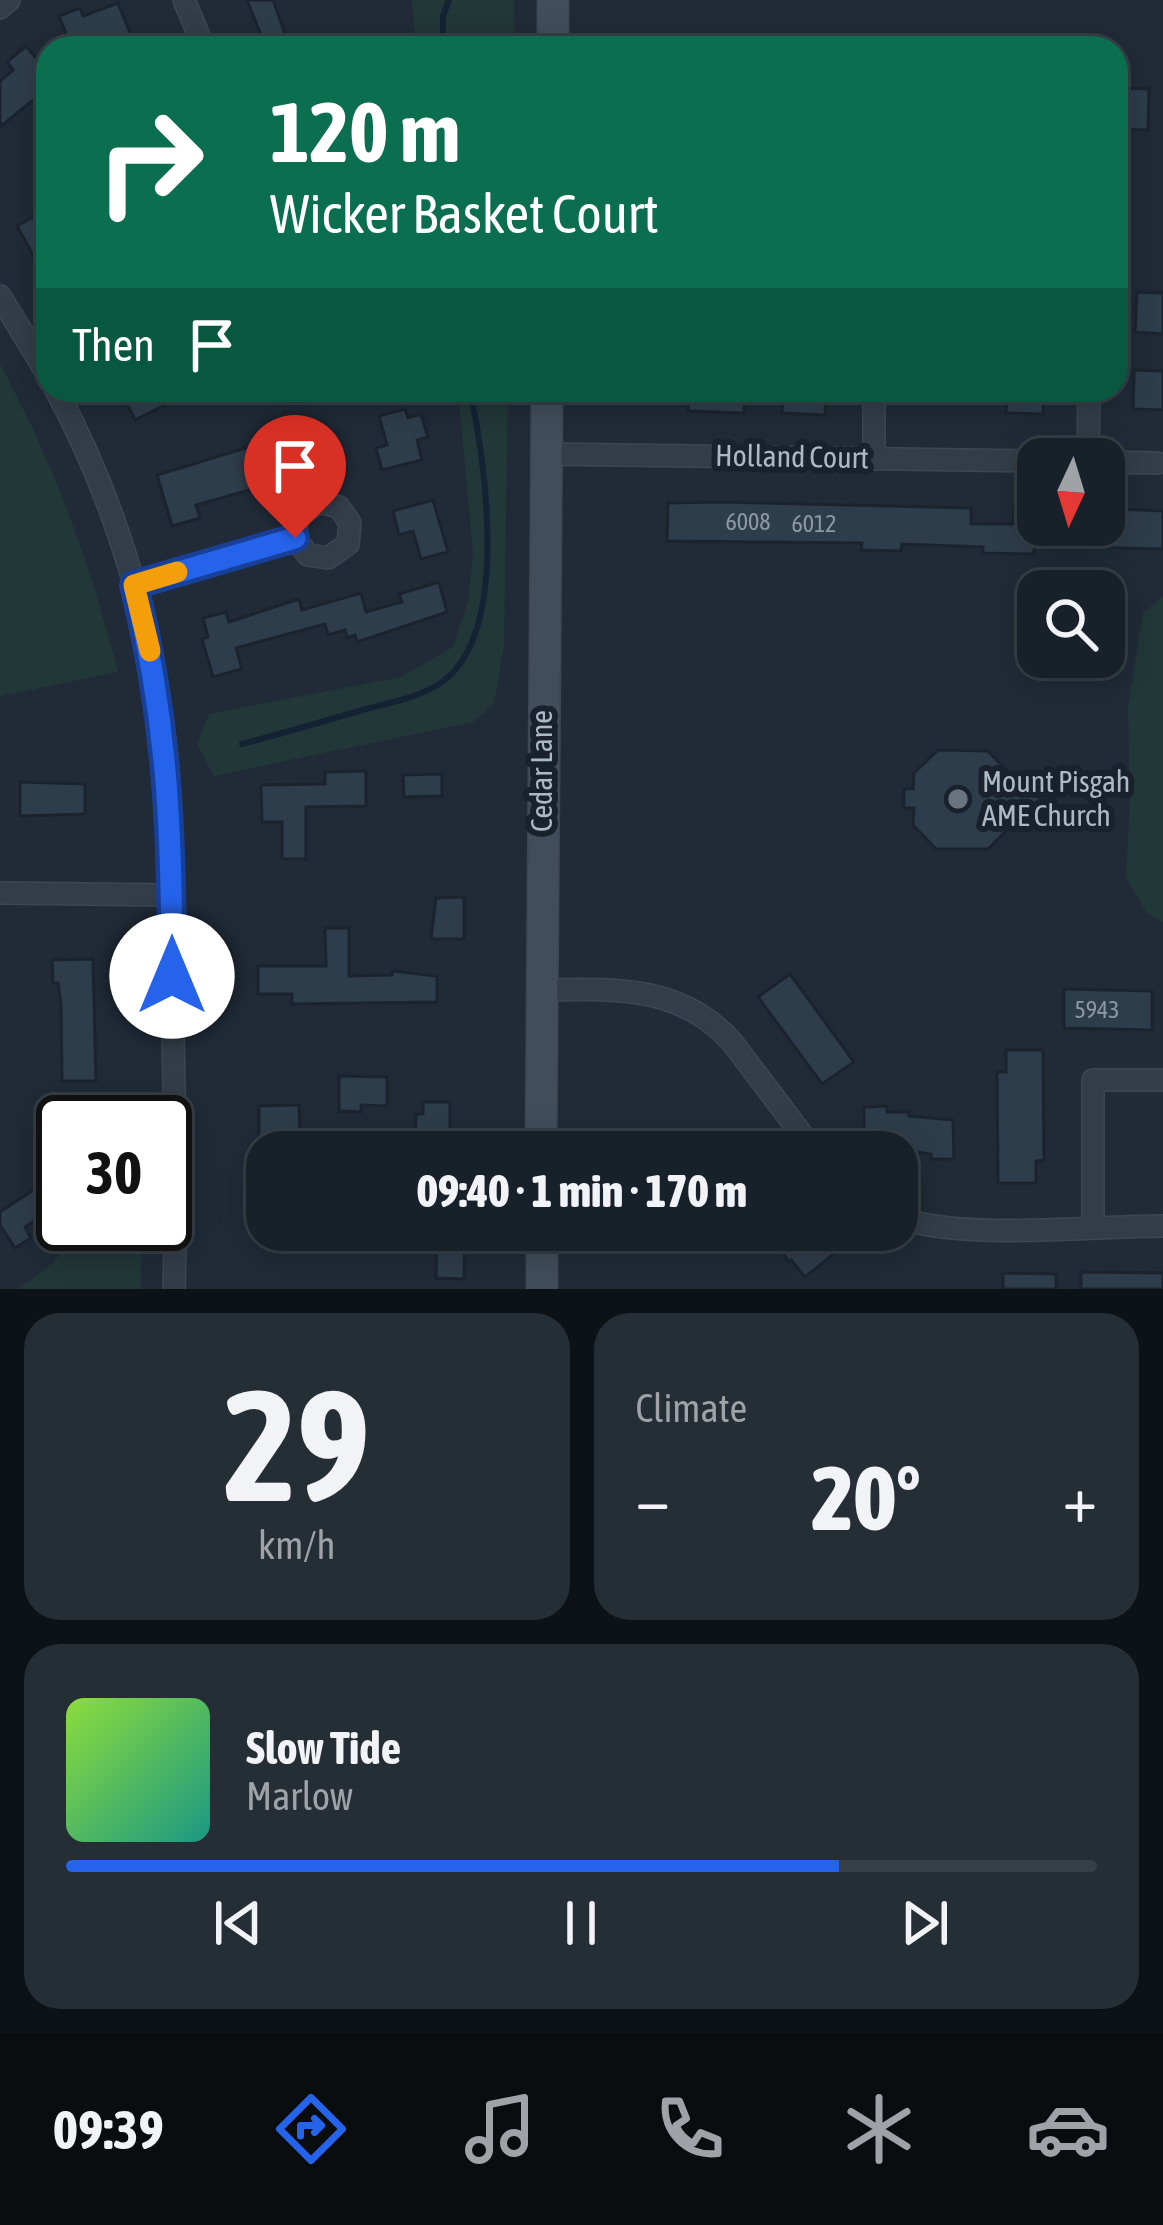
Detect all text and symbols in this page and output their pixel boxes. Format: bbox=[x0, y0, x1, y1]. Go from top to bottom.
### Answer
icon: right bbox=[72, 84, 228, 240]
text: 120 m bbox=[270, 84, 460, 180]
text: Wicker Basket Court bbox=[270, 183, 659, 244]
icon: arrive bbox=[179, 312, 245, 378]
text: Then bbox=[72, 319, 155, 371]
pin bbox=[244, 415, 346, 538]
icon: arrive bbox=[262, 433, 328, 499]
street label: Holland Court bbox=[715, 438, 869, 474]
north arrow bbox=[1017, 438, 1125, 546]
map controls bbox=[1017, 438, 1125, 678]
house number: 6008 bbox=[725, 508, 771, 535]
house number: 6012 bbox=[791, 510, 837, 537]
button: search bbox=[1017, 570, 1125, 678]
street label: Cedar Lane bbox=[524, 710, 558, 832]
place label: Mount Pisgah AME Church bbox=[982, 764, 1130, 832]
marker: Mount Pisgah AME Church bbox=[945, 786, 971, 812]
position arrow bbox=[109, 913, 235, 1039]
house number: 5943 bbox=[1074, 996, 1120, 1023]
speed limit sign: 30 bbox=[36, 1095, 192, 1251]
text: 09:40 · 1 min · 170 m bbox=[417, 1165, 747, 1217]
text: 29 bbox=[223, 1355, 370, 1534]
text: Climate bbox=[636, 1386, 747, 1430]
text: 20° bbox=[812, 1446, 921, 1549]
text: − bbox=[636, 1460, 670, 1536]
text: + bbox=[1063, 1460, 1097, 1536]
text: km/h bbox=[258, 1523, 335, 1567]
text: Slow Tide bbox=[246, 1722, 401, 1774]
text: Marlow bbox=[246, 1774, 353, 1818]
icon: previous bbox=[205, 1890, 271, 1956]
icon: pause bbox=[548, 1890, 614, 1956]
icon: next bbox=[892, 1890, 958, 1956]
icon: directions bbox=[269, 2087, 353, 2171]
icon: music bbox=[458, 2087, 542, 2171]
icon: phone bbox=[648, 2087, 732, 2171]
icon: climate bbox=[837, 2087, 921, 2171]
icon: car bbox=[1026, 2087, 1110, 2171]
text: 09:39 bbox=[53, 2099, 164, 2160]

